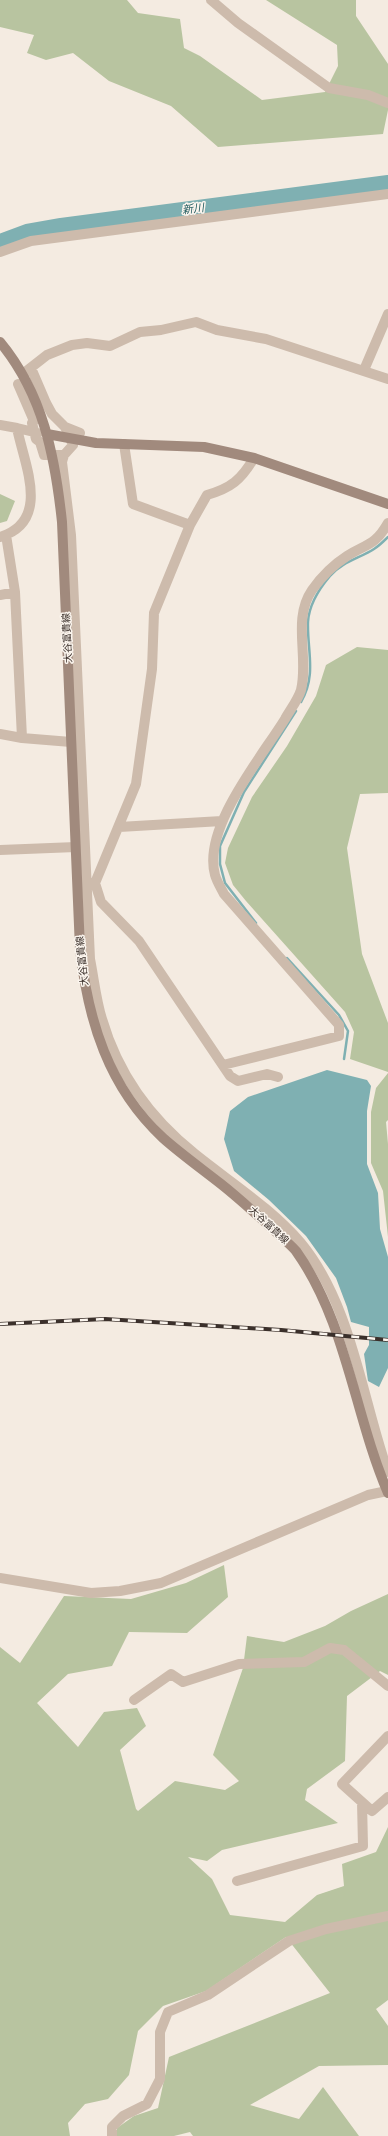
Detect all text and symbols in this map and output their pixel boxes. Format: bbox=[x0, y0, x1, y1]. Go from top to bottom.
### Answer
water label: 新川 bbox=[181, 201, 206, 217]
street label: 大谷富貴線 bbox=[60, 613, 74, 663]
street label: 大谷富貴線 bbox=[74, 936, 90, 986]
street label: 大谷富貴線 bbox=[247, 1204, 291, 1246]

